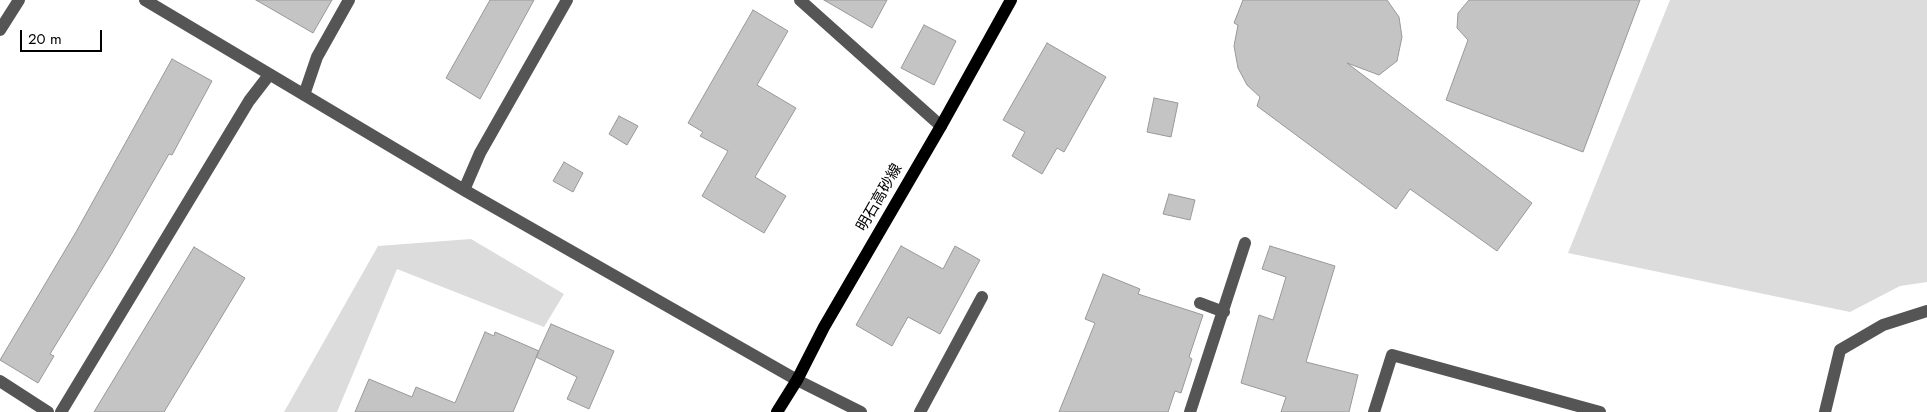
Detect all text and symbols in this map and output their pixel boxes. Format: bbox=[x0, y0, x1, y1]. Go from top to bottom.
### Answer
scale bar bbox=[22, 20, 105, 52]
text: 20 m bbox=[28, 28, 62, 50]
street label: 明石高砂線 bbox=[853, 161, 907, 235]

